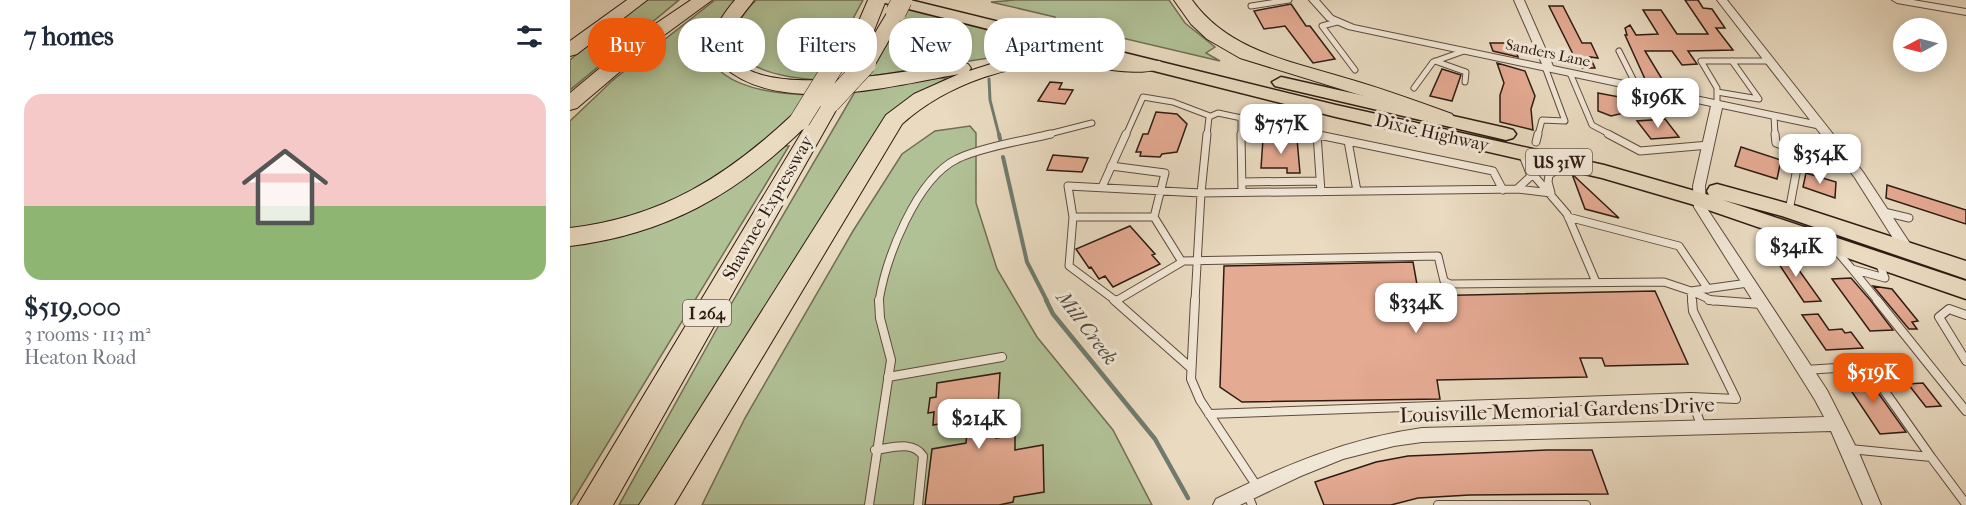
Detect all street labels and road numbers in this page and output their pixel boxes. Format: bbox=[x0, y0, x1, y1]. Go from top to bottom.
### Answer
street label: Sanders Lane bbox=[1504, 35, 1593, 71]
street label: Dixie Highway bbox=[1373, 110, 1492, 157]
street label: Shawnee Expressway bbox=[718, 131, 819, 284]
road number: US 31W bbox=[1526, 149, 1592, 175]
road number: I 264 bbox=[683, 300, 731, 326]
street label: Louisville Memorial Gardens Drive bbox=[1399, 393, 1715, 427]

